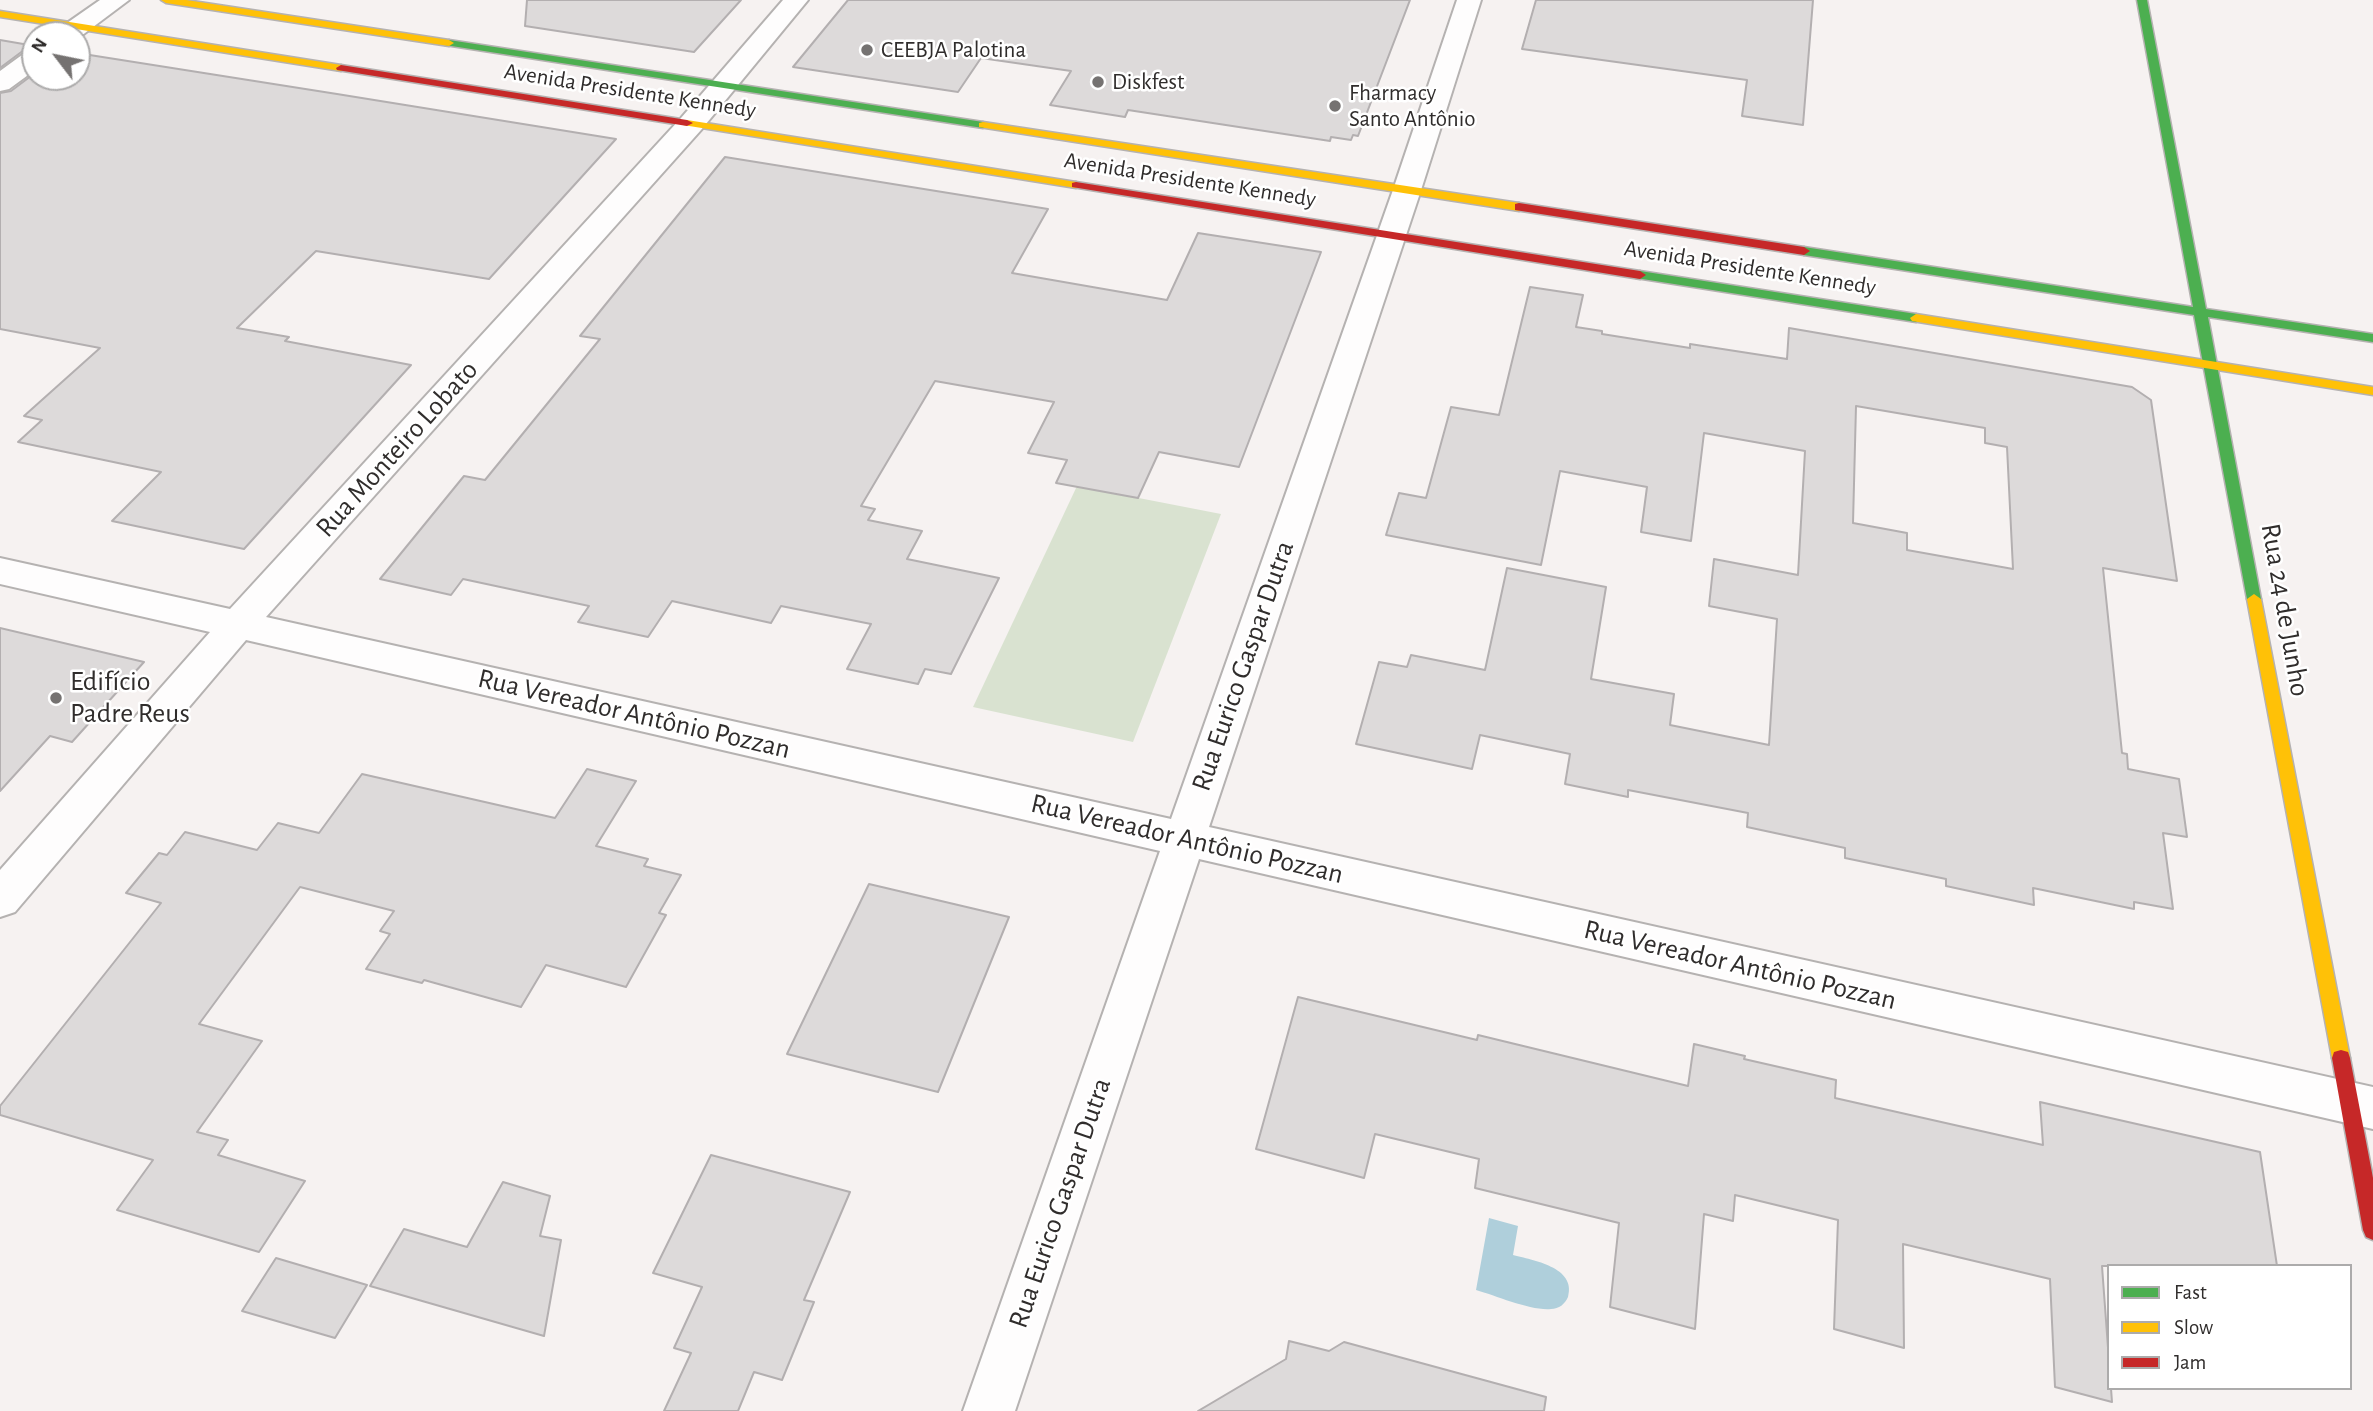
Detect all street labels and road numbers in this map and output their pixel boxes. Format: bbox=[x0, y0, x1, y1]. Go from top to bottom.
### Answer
street label: Avenida Presidente Kennedy bbox=[502, 57, 758, 125]
street label: Avenida Presidente Kennedy bbox=[1062, 146, 1318, 214]
street label: Avenida Presidente Kennedy bbox=[1622, 234, 1878, 302]
street label: Rua Monteiro Lobato bbox=[309, 354, 485, 544]
street label: Rua 24 de Junho bbox=[2253, 521, 2317, 699]
street label: Rua Eurico Gaspar Dutra bbox=[1184, 537, 1302, 795]
street label: Rua Vereador Antônio Pozzan bbox=[475, 662, 793, 766]
street label: Rua Vereador Antônio Pozzan bbox=[1028, 787, 1346, 891]
street label: Rua Vereador Antônio Pozzan bbox=[1581, 913, 1899, 1017]
street label: Rua Eurico Gaspar Dutra bbox=[1001, 1074, 1119, 1332]

